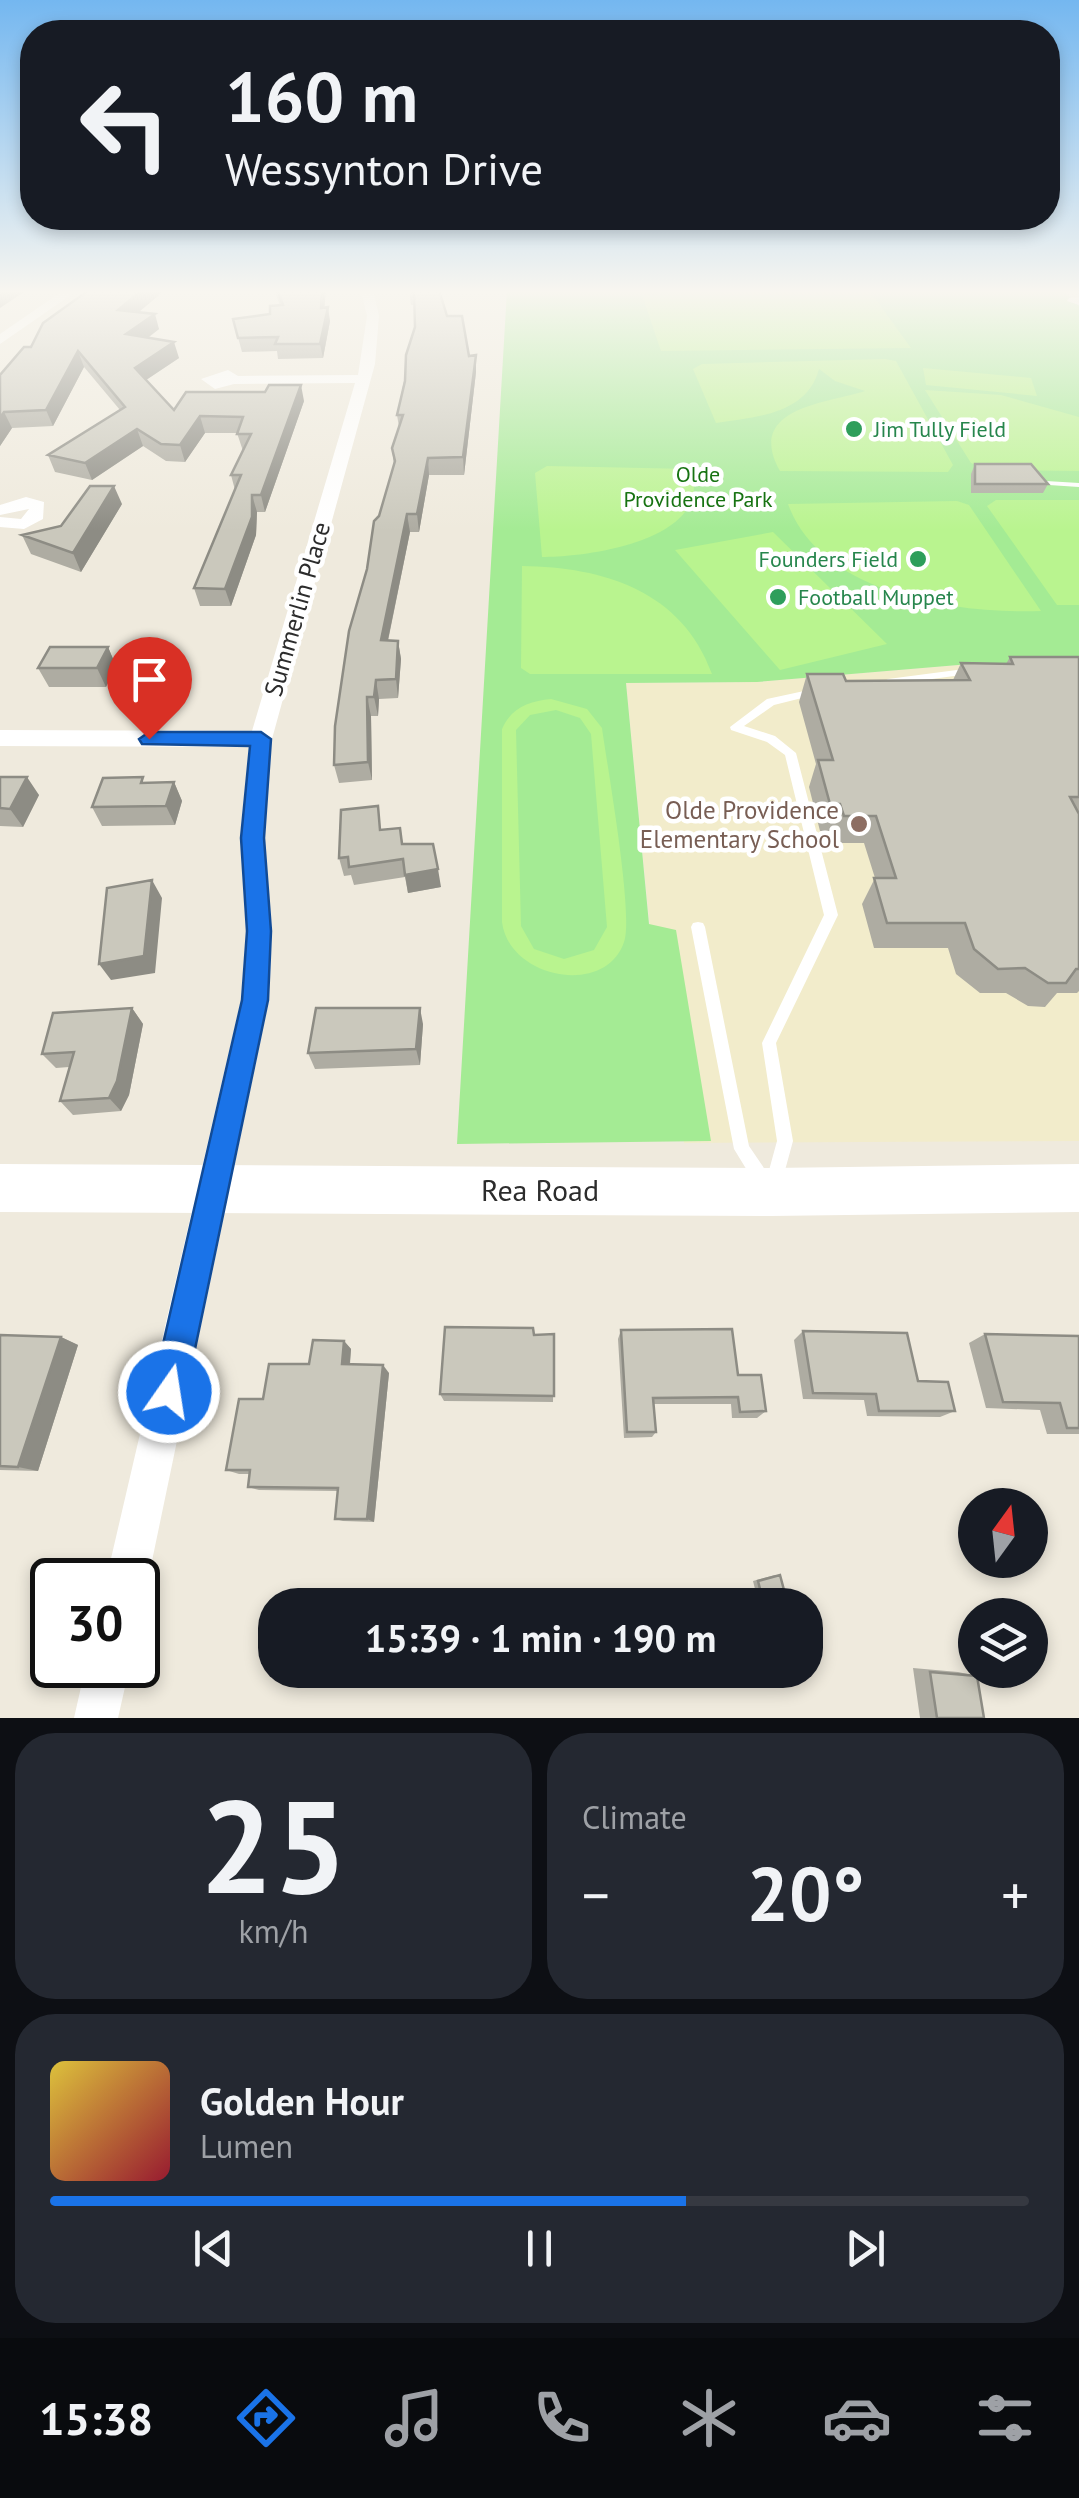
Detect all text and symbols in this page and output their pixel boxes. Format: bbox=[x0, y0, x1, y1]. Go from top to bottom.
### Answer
text: 160 m bbox=[225, 51, 418, 141]
icon: left bbox=[60, 60, 190, 190]
text: Wessynton Drive bbox=[225, 139, 543, 197]
place label: Jim Tully Field bbox=[873, 415, 1006, 443]
marker: Jim Tully Field bbox=[843, 418, 865, 440]
park label: Olde Providence Park bbox=[623, 460, 773, 513]
street label: Summerlin Place bbox=[257, 518, 337, 700]
place label: Founders Field bbox=[759, 545, 898, 573]
marker: Founders Field bbox=[907, 548, 929, 570]
place label: Football Muppet bbox=[798, 583, 954, 611]
marker: Football Muppet bbox=[767, 586, 789, 608]
pin bbox=[107, 637, 192, 740]
icon: arrive bbox=[122, 652, 177, 707]
place label: Olde Providence Elementary School bbox=[640, 794, 840, 855]
marker: Olde Providence Elementary School bbox=[848, 813, 870, 835]
street label: Rea Road bbox=[481, 1170, 599, 1209]
position arrow bbox=[117, 1340, 221, 1444]
north arrow bbox=[958, 1488, 1048, 1578]
map controls bbox=[958, 1488, 1048, 1688]
speed limit sign: 30 bbox=[30, 1558, 160, 1688]
button: layers bbox=[958, 1598, 1048, 1688]
text: 15:39 · 1 min · 190 m bbox=[365, 1613, 716, 1662]
text: 25 bbox=[200, 1761, 347, 1929]
text: Climate bbox=[582, 1796, 687, 1838]
text: 20° bbox=[747, 1845, 864, 1942]
text: − bbox=[582, 1859, 610, 1930]
text: + bbox=[1001, 1859, 1029, 1930]
text: km/h bbox=[238, 1910, 309, 1952]
text: Golden Hour bbox=[200, 2076, 404, 2125]
text: Lumen bbox=[200, 2125, 293, 2167]
icon: previous bbox=[186, 2221, 241, 2276]
icon: pause bbox=[512, 2221, 567, 2276]
icon: next bbox=[838, 2221, 893, 2276]
icon: directions bbox=[231, 2383, 301, 2453]
icon: music bbox=[379, 2383, 449, 2453]
icon: phone bbox=[527, 2383, 597, 2453]
icon: climate bbox=[674, 2383, 744, 2453]
icon: car bbox=[822, 2383, 892, 2453]
icon: filters bbox=[970, 2383, 1040, 2453]
text: 15:38 bbox=[39, 2389, 153, 2447]

